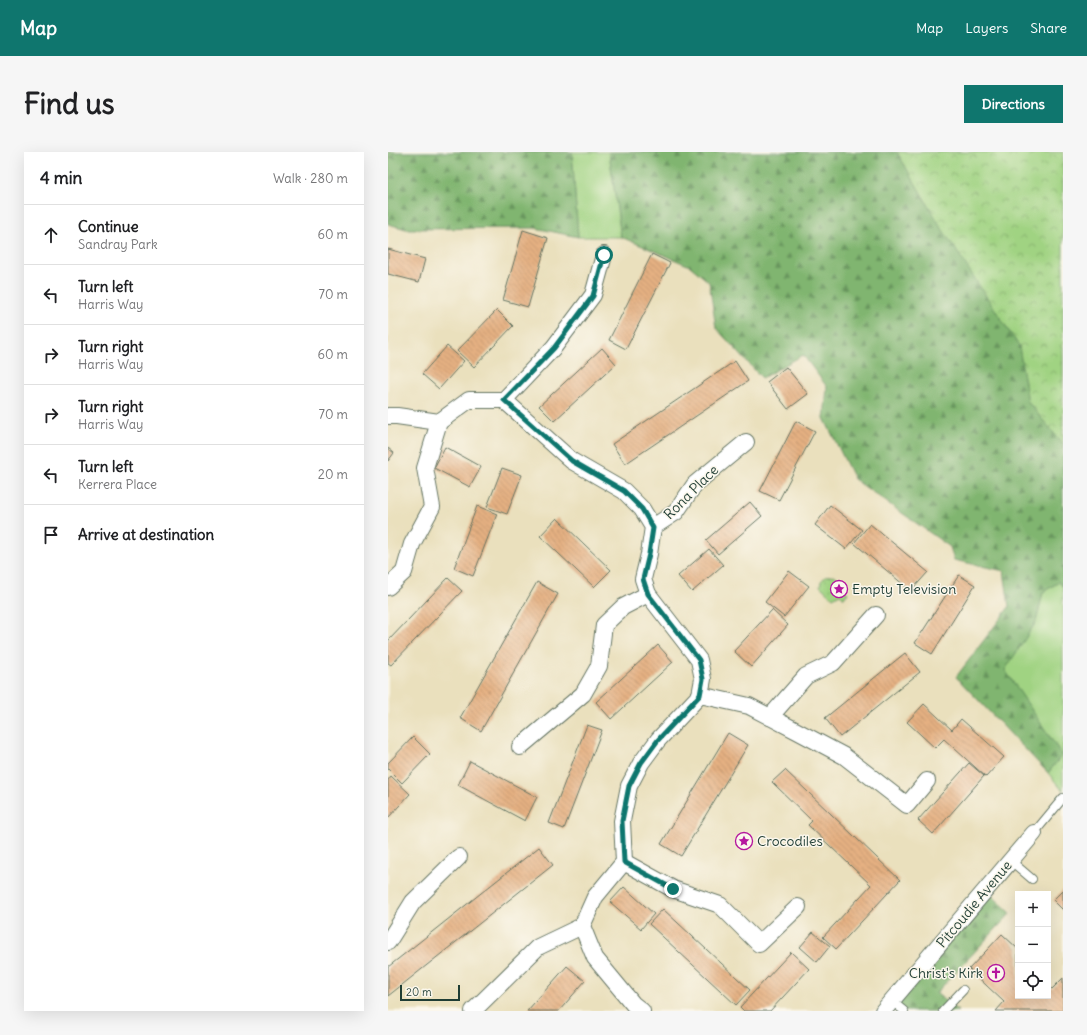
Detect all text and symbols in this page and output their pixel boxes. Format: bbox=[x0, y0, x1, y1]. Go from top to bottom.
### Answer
text: Map bbox=[20, 16, 57, 40]
text: Map bbox=[916, 19, 943, 37]
text: Layers bbox=[965, 19, 1008, 37]
text: Share bbox=[1030, 19, 1067, 37]
button: Directions bbox=[964, 85, 1063, 123]
text: Find us bbox=[24, 86, 115, 122]
text: 4 min bbox=[40, 167, 82, 189]
text: Walk · 280 m bbox=[273, 170, 348, 187]
text: Continue bbox=[78, 217, 139, 236]
icon: ahead bbox=[40, 224, 62, 246]
text: 60 m bbox=[317, 226, 348, 243]
text: Sandray Park bbox=[78, 236, 158, 253]
route start bbox=[595, 246, 613, 264]
text: Turn left bbox=[78, 277, 133, 296]
icon: left bbox=[40, 284, 62, 306]
text: 70 m bbox=[319, 286, 348, 303]
text: Harris Way bbox=[78, 296, 143, 313]
text: Turn right bbox=[78, 337, 143, 356]
icon: right bbox=[40, 344, 62, 366]
text: 60 m bbox=[317, 346, 348, 363]
text: Harris Way bbox=[78, 356, 143, 373]
text: Turn right bbox=[78, 397, 143, 416]
icon: right bbox=[40, 404, 62, 426]
text: 70 m bbox=[319, 406, 348, 423]
text: Harris Way bbox=[78, 416, 143, 433]
text: Turn left bbox=[78, 457, 133, 476]
street label: Rona Place bbox=[660, 461, 722, 523]
icon: left bbox=[40, 464, 62, 486]
text: 20 m bbox=[318, 466, 348, 483]
text: Kerrera Place bbox=[78, 476, 157, 493]
icon: arrive bbox=[40, 524, 62, 546]
text: Arrive at destination bbox=[78, 525, 214, 544]
place icon: Empty Television bbox=[829, 579, 849, 599]
place label: Empty Television bbox=[852, 580, 956, 598]
place icon: Crocodiles bbox=[734, 831, 754, 851]
place label: Crocodiles bbox=[757, 832, 823, 850]
street label: Pitcoudie Avenue bbox=[932, 857, 1016, 951]
route end bbox=[664, 880, 682, 898]
map controls bbox=[1015, 891, 1051, 999]
button: + bbox=[1015, 891, 1051, 927]
button: − bbox=[1015, 927, 1051, 963]
church icon: Christ's Kirk bbox=[986, 963, 1006, 983]
button: locate bbox=[1015, 963, 1051, 999]
place label: Christ's Kirk bbox=[909, 964, 983, 982]
scale bar bbox=[400, 983, 460, 1002]
text: 20 m bbox=[406, 985, 432, 999]

